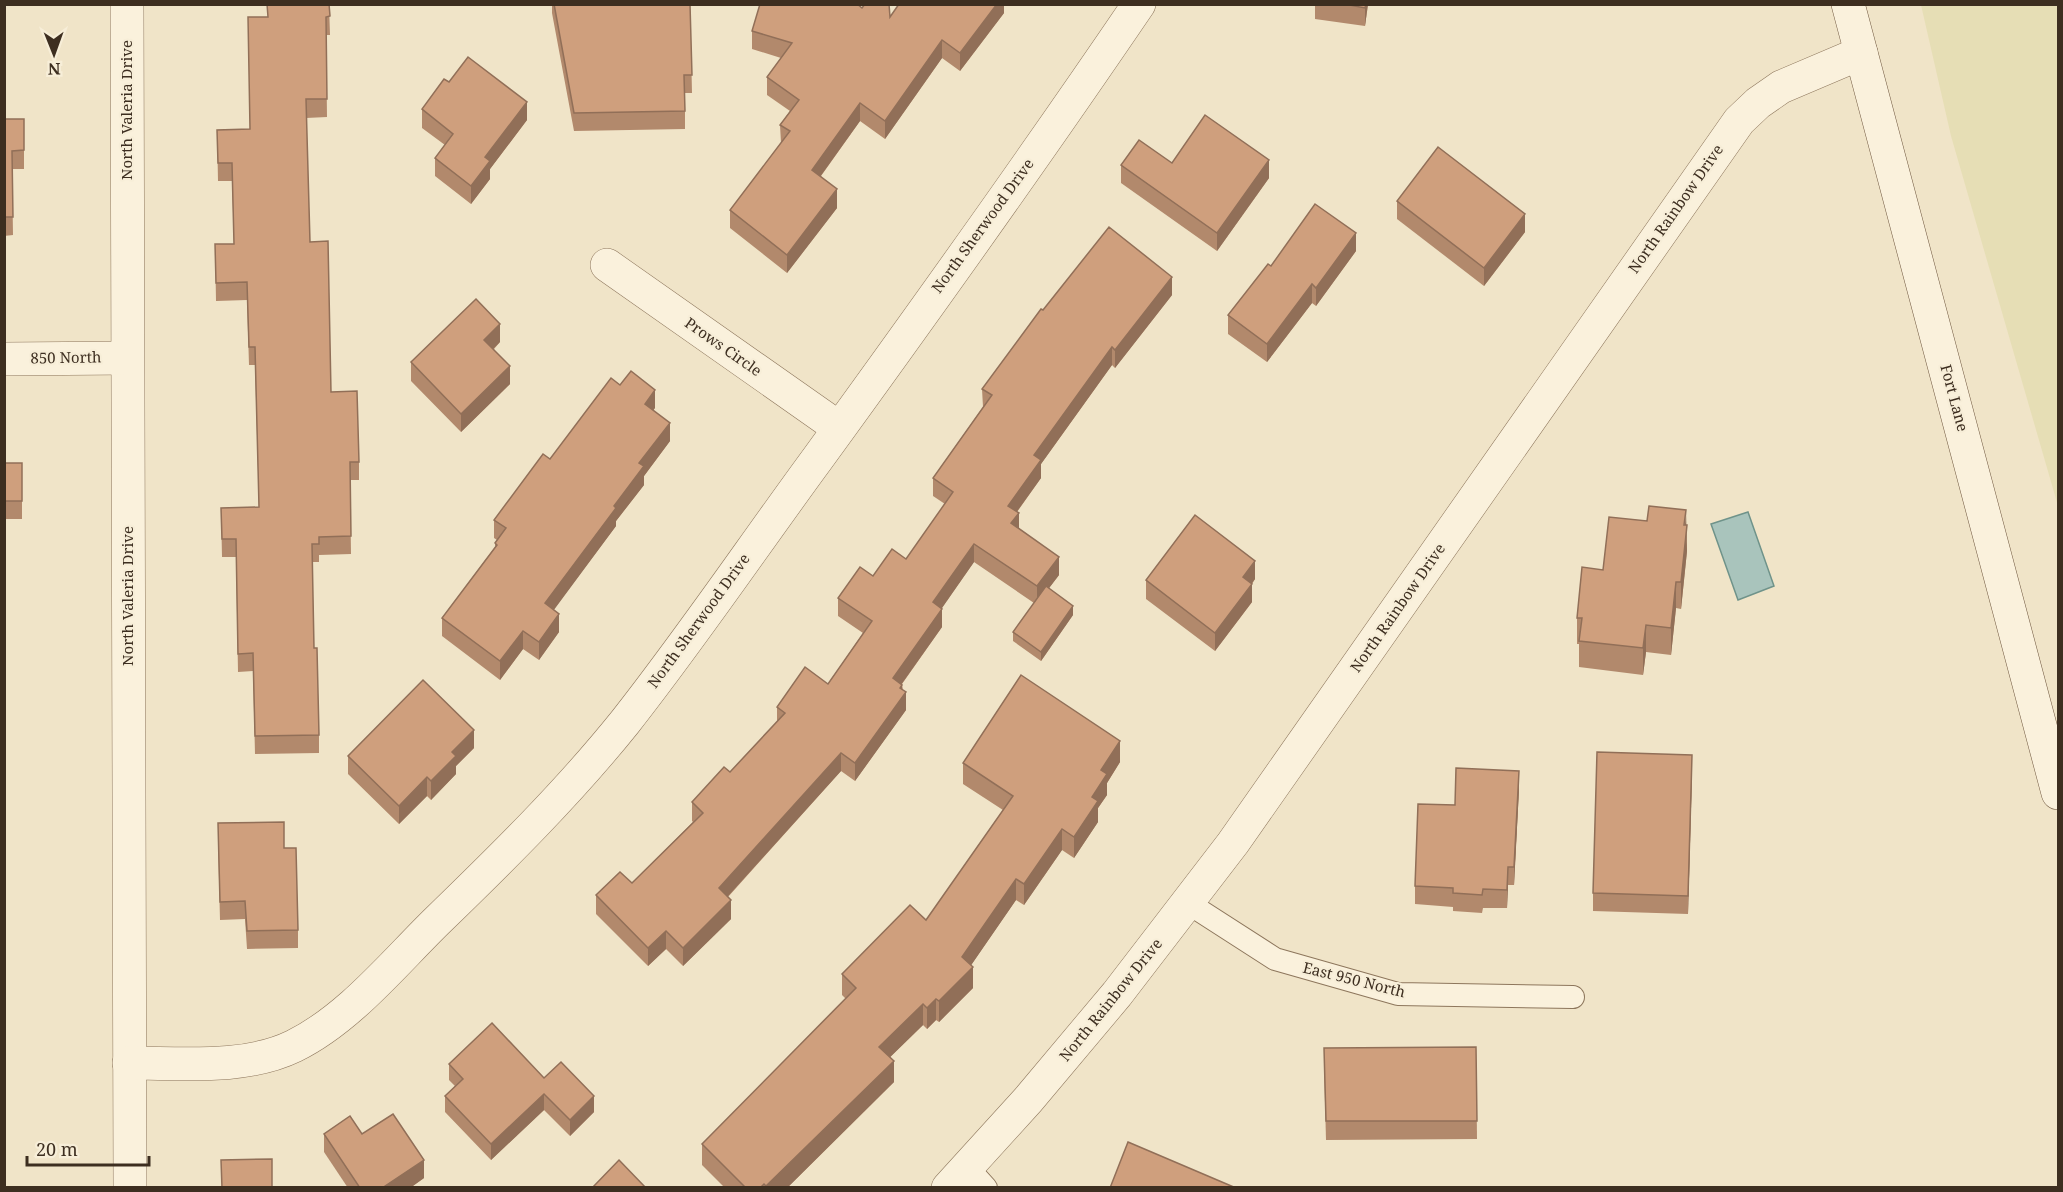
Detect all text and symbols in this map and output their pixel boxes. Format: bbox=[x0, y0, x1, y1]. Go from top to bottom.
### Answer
north arrow bbox=[24, 24, 84, 84]
street label: North Valeria Drive bbox=[116, 40, 136, 180]
text: N bbox=[47, 58, 61, 80]
street label: North Rainbow Drive bbox=[1623, 140, 1727, 277]
street label: North Sherwood Drive bbox=[927, 154, 1038, 297]
street label: Prows Circle bbox=[681, 312, 766, 380]
street label: 850 North bbox=[30, 346, 102, 368]
street label: Fort Lane bbox=[1936, 362, 1974, 433]
street label: North Valeria Drive bbox=[117, 526, 137, 666]
street label: North Rainbow Drive bbox=[1345, 539, 1449, 676]
street label: North Sherwood Drive bbox=[643, 549, 754, 692]
street label: North Rainbow Drive bbox=[1054, 934, 1166, 1065]
street label: East 950 North bbox=[1301, 957, 1408, 1002]
scale bar bbox=[27, 1129, 148, 1167]
text: 20 m bbox=[36, 1137, 78, 1161]

